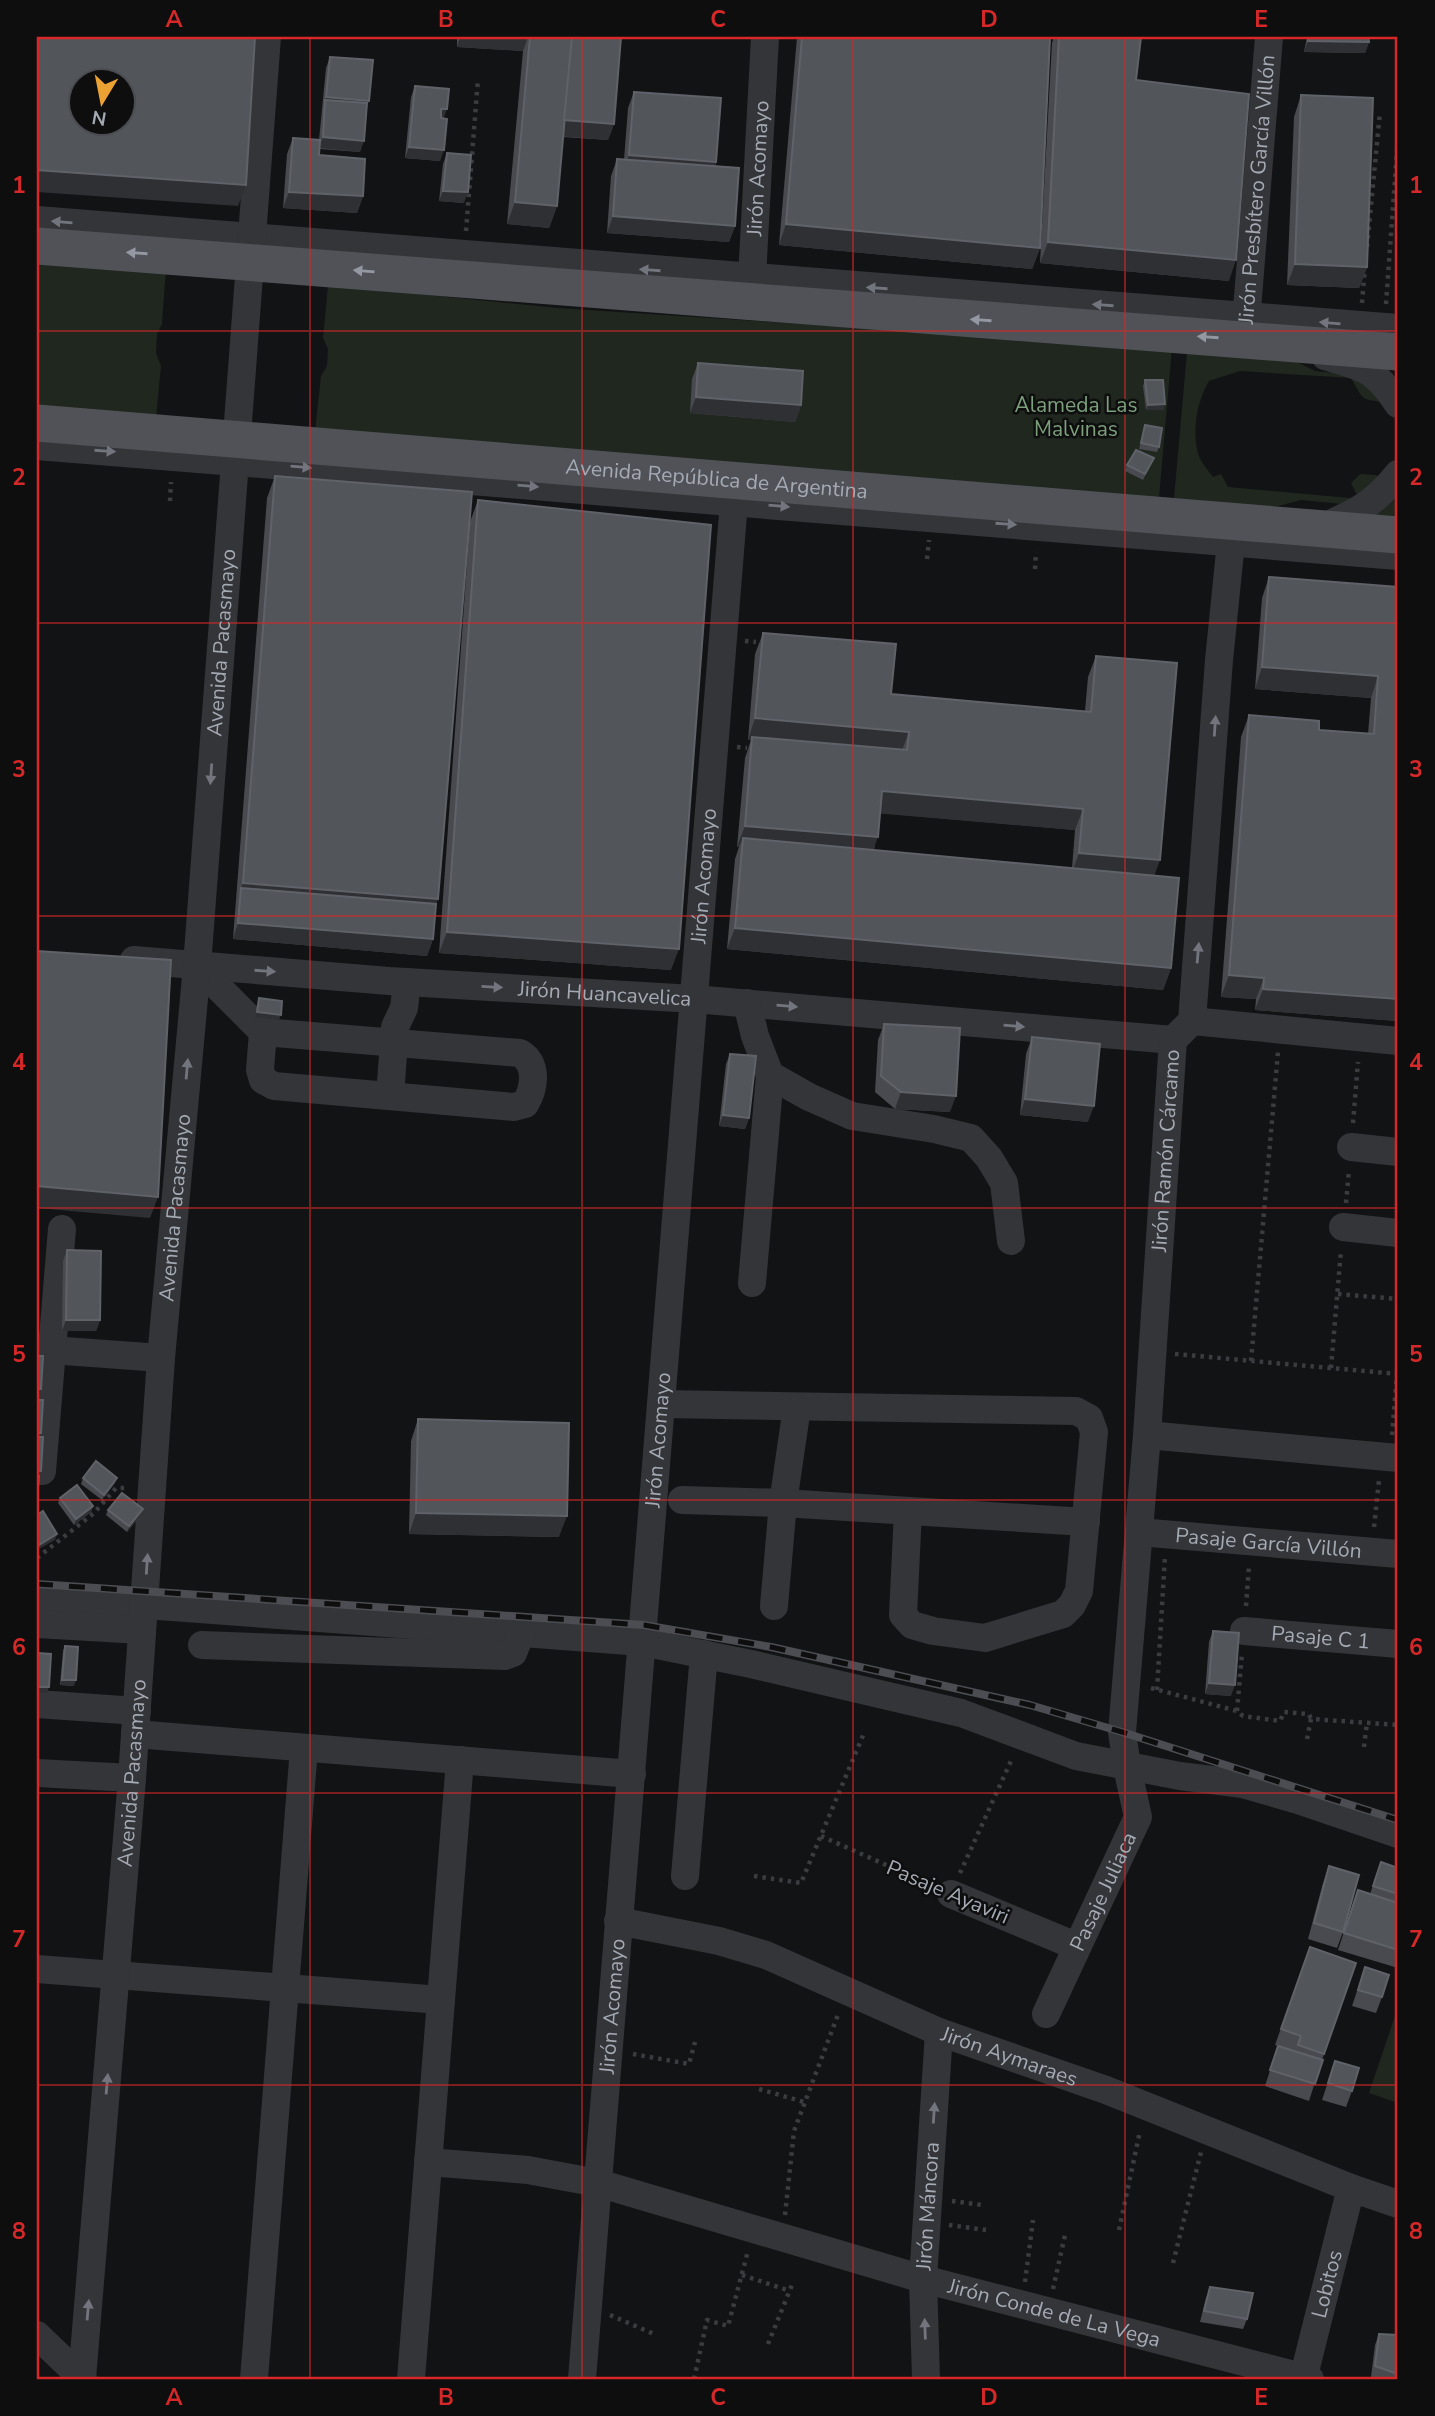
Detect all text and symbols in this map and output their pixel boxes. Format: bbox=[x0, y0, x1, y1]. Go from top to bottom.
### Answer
text: A bbox=[165, 4, 183, 35]
text: B bbox=[438, 4, 454, 35]
text: C bbox=[710, 4, 726, 35]
text: D bbox=[980, 4, 998, 35]
text: E bbox=[1254, 4, 1268, 35]
street label: Jirón Presbítero García Villón bbox=[1232, 54, 1282, 326]
north arrow bbox=[66, 66, 136, 136]
street label: Jirón Acomayo bbox=[740, 100, 776, 238]
text: N bbox=[90, 104, 108, 132]
text: 1 bbox=[12, 170, 26, 201]
text: 1 bbox=[1409, 170, 1423, 201]
one-way arrow bbox=[51, 216, 73, 227]
one-way arrow bbox=[126, 247, 148, 258]
one-way arrow bbox=[639, 264, 661, 275]
one-way arrow bbox=[352, 265, 374, 276]
one-way arrow bbox=[865, 282, 887, 293]
one-way arrow bbox=[1092, 299, 1114, 310]
one-way arrow bbox=[970, 314, 992, 325]
one-way arrow bbox=[1319, 317, 1341, 328]
one-way arrow bbox=[1197, 332, 1219, 343]
park label: Alameda Las Malvinas bbox=[1014, 391, 1138, 443]
one-way arrow bbox=[94, 446, 116, 457]
street label: Avenida República de Argentina bbox=[565, 453, 869, 505]
text: 2 bbox=[12, 462, 26, 493]
one-way arrow bbox=[291, 462, 313, 473]
text: 2 bbox=[1409, 462, 1423, 493]
one-way arrow bbox=[517, 481, 539, 492]
one-way arrow bbox=[768, 501, 790, 512]
one-way arrow bbox=[995, 519, 1017, 530]
street label: Avenida Pacasmayo bbox=[200, 548, 242, 738]
one-way arrow bbox=[1209, 715, 1220, 737]
text: 3 bbox=[12, 754, 26, 785]
text: 3 bbox=[1409, 754, 1423, 785]
one-way arrow bbox=[205, 763, 216, 785]
street label: Jirón Acomayo bbox=[684, 807, 723, 946]
one-way arrow bbox=[1193, 942, 1204, 964]
one-way arrow bbox=[254, 966, 276, 977]
street label: Jirón Huancavelica bbox=[516, 975, 692, 1013]
one-way arrow bbox=[481, 982, 503, 993]
one-way arrow bbox=[776, 1001, 798, 1012]
one-way arrow bbox=[1003, 1021, 1025, 1032]
text: 4 bbox=[12, 1047, 26, 1078]
text: 4 bbox=[1409, 1047, 1423, 1078]
street label: Jirón Ramón Cárcamo bbox=[1145, 1048, 1186, 1254]
one-way arrow bbox=[182, 1057, 193, 1079]
street label: Avenida Pacasmayo bbox=[152, 1113, 197, 1303]
text: 5 bbox=[12, 1339, 26, 1370]
text: 5 bbox=[1409, 1339, 1423, 1370]
street label: Jirón Acomayo bbox=[639, 1371, 677, 1510]
street label: Pasaje García Villón bbox=[1174, 1521, 1363, 1565]
one-way arrow bbox=[141, 1553, 152, 1575]
street label: Pasaje C 1 bbox=[1270, 1619, 1371, 1656]
text: 6 bbox=[12, 1632, 26, 1663]
text: 6 bbox=[1409, 1632, 1423, 1663]
street label: Avenida Pacasmayo bbox=[111, 1678, 153, 1868]
street label: Pasaje Juliaca bbox=[1063, 1828, 1143, 1956]
street label: Pasaje Ayaviri bbox=[882, 1853, 1014, 1931]
text: 7 bbox=[12, 1924, 26, 1955]
text: 7 bbox=[1409, 1924, 1423, 1955]
street label: Jirón Acomayo bbox=[593, 1937, 632, 2076]
street label: Jirón Aymaraes bbox=[937, 2020, 1081, 2093]
one-way arrow bbox=[102, 2073, 113, 2095]
one-way arrow bbox=[929, 2102, 940, 2124]
street label: Jirón Máncora bbox=[910, 2141, 946, 2272]
text: 8 bbox=[12, 2216, 26, 2247]
text: 8 bbox=[1409, 2216, 1423, 2247]
street label: Lobitos bbox=[1305, 2247, 1349, 2321]
street label: Jirón Conde de La Vega bbox=[944, 2272, 1164, 2354]
one-way arrow bbox=[83, 2299, 94, 2321]
one-way arrow bbox=[919, 2318, 930, 2340]
text: A bbox=[165, 2382, 183, 2413]
text: B bbox=[438, 2382, 454, 2413]
text: C bbox=[710, 2382, 726, 2413]
text: D bbox=[980, 2382, 998, 2413]
text: E bbox=[1254, 2382, 1268, 2413]

